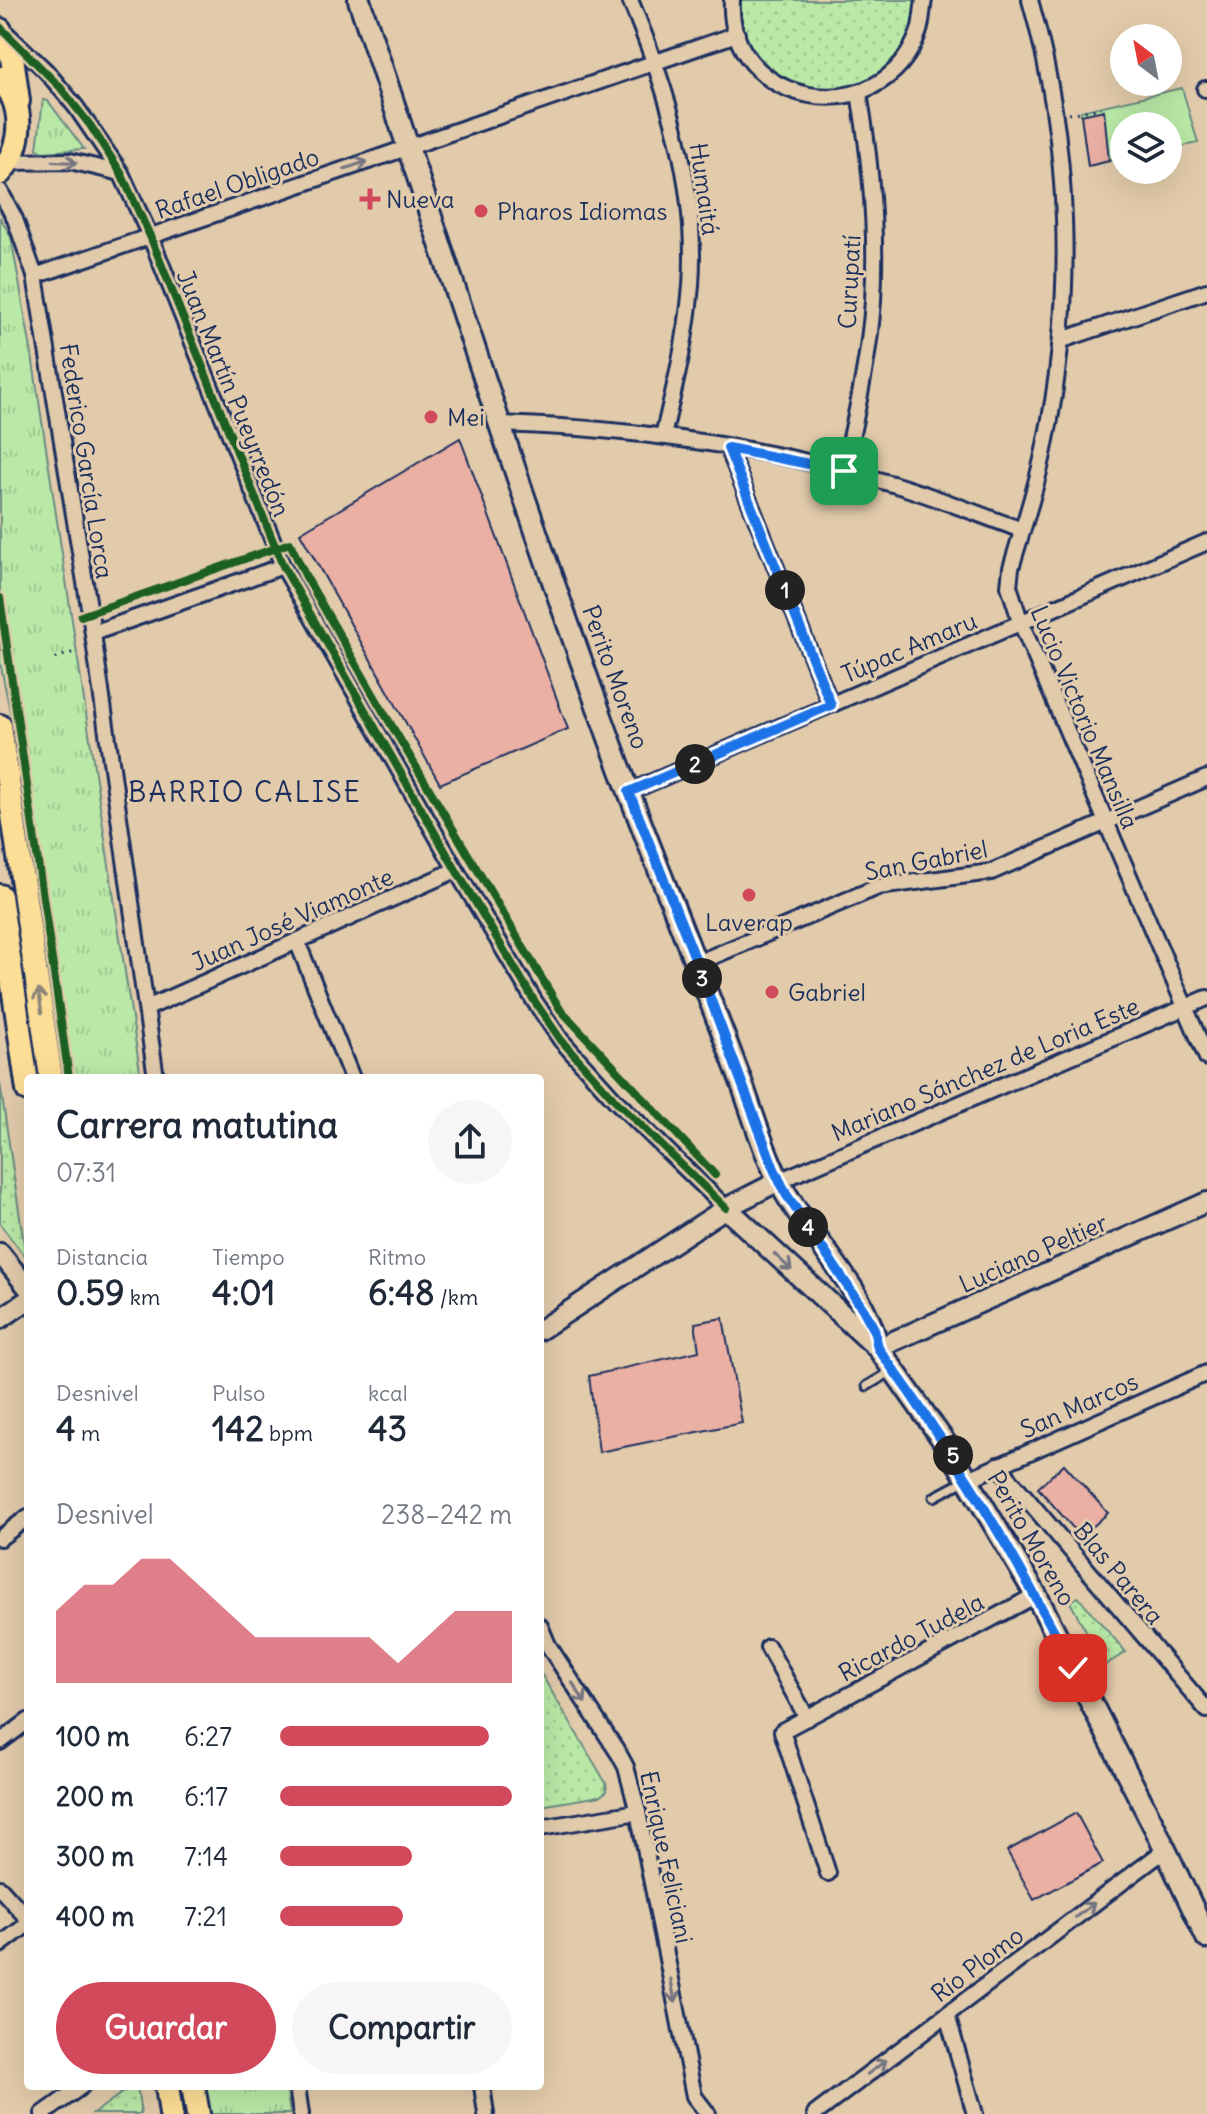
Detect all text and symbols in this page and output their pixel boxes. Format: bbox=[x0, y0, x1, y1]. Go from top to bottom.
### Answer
north arrow bbox=[1110, 24, 1182, 96]
map controls bbox=[1110, 24, 1182, 184]
button: layers bbox=[1110, 112, 1182, 184]
street label: Rafael Obligado bbox=[151, 141, 323, 225]
street label: Humaitá bbox=[684, 141, 726, 237]
one-way arrow bbox=[51, 155, 78, 170]
one-way arrow bbox=[343, 156, 368, 171]
place label: Nueva bbox=[386, 184, 454, 214]
marker: Nueva bbox=[361, 190, 379, 208]
place label: Pharos Idiomas bbox=[497, 196, 667, 226]
marker: Pharos Idiomas bbox=[472, 202, 490, 220]
street label: Curupatí bbox=[832, 234, 866, 330]
street label: Juan Martín Pueyrredón bbox=[171, 265, 297, 521]
street label: Federico García Lorca bbox=[54, 341, 120, 581]
place label: Mei bbox=[447, 402, 485, 432]
marker: Mei bbox=[422, 408, 440, 426]
pin bbox=[810, 437, 878, 505]
icon: arrive bbox=[822, 449, 866, 493]
pin: 1 bbox=[765, 570, 805, 610]
text: 1 bbox=[781, 576, 789, 604]
street label: Perito Moreno bbox=[576, 601, 656, 753]
street label: Lucio Victorio Mansilla bbox=[1024, 601, 1146, 833]
street label: Túpac Amaru bbox=[837, 605, 981, 689]
pin: 2 bbox=[675, 744, 715, 784]
text: 2 bbox=[689, 750, 701, 778]
district label: BARRIO CALISE bbox=[128, 774, 362, 810]
street label: San Gabriel bbox=[862, 833, 990, 887]
street label: Juan José Viamonte bbox=[186, 861, 398, 977]
marker: Laverap bbox=[740, 886, 758, 904]
place label: Laverap bbox=[705, 907, 793, 937]
pin: 3 bbox=[682, 958, 722, 998]
text: 3 bbox=[696, 964, 708, 992]
place label: Gabriel bbox=[788, 977, 866, 1007]
marker: Gabriel bbox=[763, 983, 781, 1001]
one-way arrow bbox=[32, 989, 47, 1014]
street label: Mariano Sánchez de Loria Este bbox=[827, 990, 1143, 1148]
button: share bbox=[428, 1100, 512, 1184]
text: Carrera matutina bbox=[56, 1103, 338, 1148]
text: 07:31 bbox=[56, 1156, 116, 1189]
pin: 4 bbox=[788, 1207, 828, 1247]
street label: Luciano Peltier bbox=[954, 1207, 1112, 1299]
text: 4 bbox=[802, 1213, 814, 1241]
text: Distancia bbox=[56, 1243, 148, 1271]
text: Tiempo bbox=[212, 1243, 285, 1271]
text: Ritmo bbox=[368, 1243, 426, 1271]
one-way arrow bbox=[773, 1252, 793, 1271]
text: 0.59 bbox=[56, 1271, 125, 1314]
text: 4:01 bbox=[212, 1271, 275, 1314]
text: 6:48 bbox=[368, 1271, 435, 1314]
text: km bbox=[125, 1283, 160, 1311]
text: /km bbox=[435, 1283, 478, 1311]
street label: San Marcos bbox=[1016, 1366, 1142, 1444]
text: Desnivel bbox=[56, 1379, 139, 1407]
text: Pulso bbox=[212, 1379, 265, 1407]
text: kcal bbox=[368, 1379, 408, 1407]
text: 4 bbox=[56, 1407, 76, 1450]
text: 142 bbox=[212, 1407, 264, 1450]
text: 43 bbox=[368, 1407, 407, 1450]
text: m bbox=[76, 1419, 100, 1447]
text: bpm bbox=[264, 1419, 313, 1447]
pin: 5 bbox=[933, 1435, 973, 1475]
text: 5 bbox=[947, 1441, 959, 1469]
street label: Perito Moreno bbox=[981, 1465, 1083, 1611]
text: Desnivel bbox=[56, 1498, 154, 1531]
text: 238–242 m bbox=[381, 1498, 512, 1531]
street label: Blas Parera bbox=[1068, 1516, 1170, 1630]
street label: Ricardo Tudela bbox=[833, 1586, 989, 1688]
pin bbox=[1039, 1634, 1107, 1702]
icon: check bbox=[1051, 1646, 1095, 1690]
one-way arrow bbox=[572, 1681, 588, 1704]
text: 100 m bbox=[56, 1720, 130, 1753]
text: 6:27 bbox=[184, 1720, 232, 1753]
street label: Enrique Feliciani bbox=[634, 1768, 700, 1946]
text: 200 m bbox=[56, 1780, 133, 1813]
text: 6:17 bbox=[184, 1780, 228, 1813]
text: 300 m bbox=[56, 1840, 134, 1873]
text: 7:14 bbox=[184, 1840, 228, 1873]
text: 400 m bbox=[56, 1900, 134, 1933]
text: 7:21 bbox=[184, 1900, 227, 1933]
one-way arrow bbox=[1074, 1902, 1095, 1919]
street label: Río Plomo bbox=[925, 1920, 1029, 2008]
one-way arrow bbox=[666, 1977, 681, 2003]
button: Guardar bbox=[56, 1982, 276, 2074]
button: Compartir bbox=[292, 1982, 512, 2074]
one-way arrow bbox=[866, 2059, 888, 2075]

